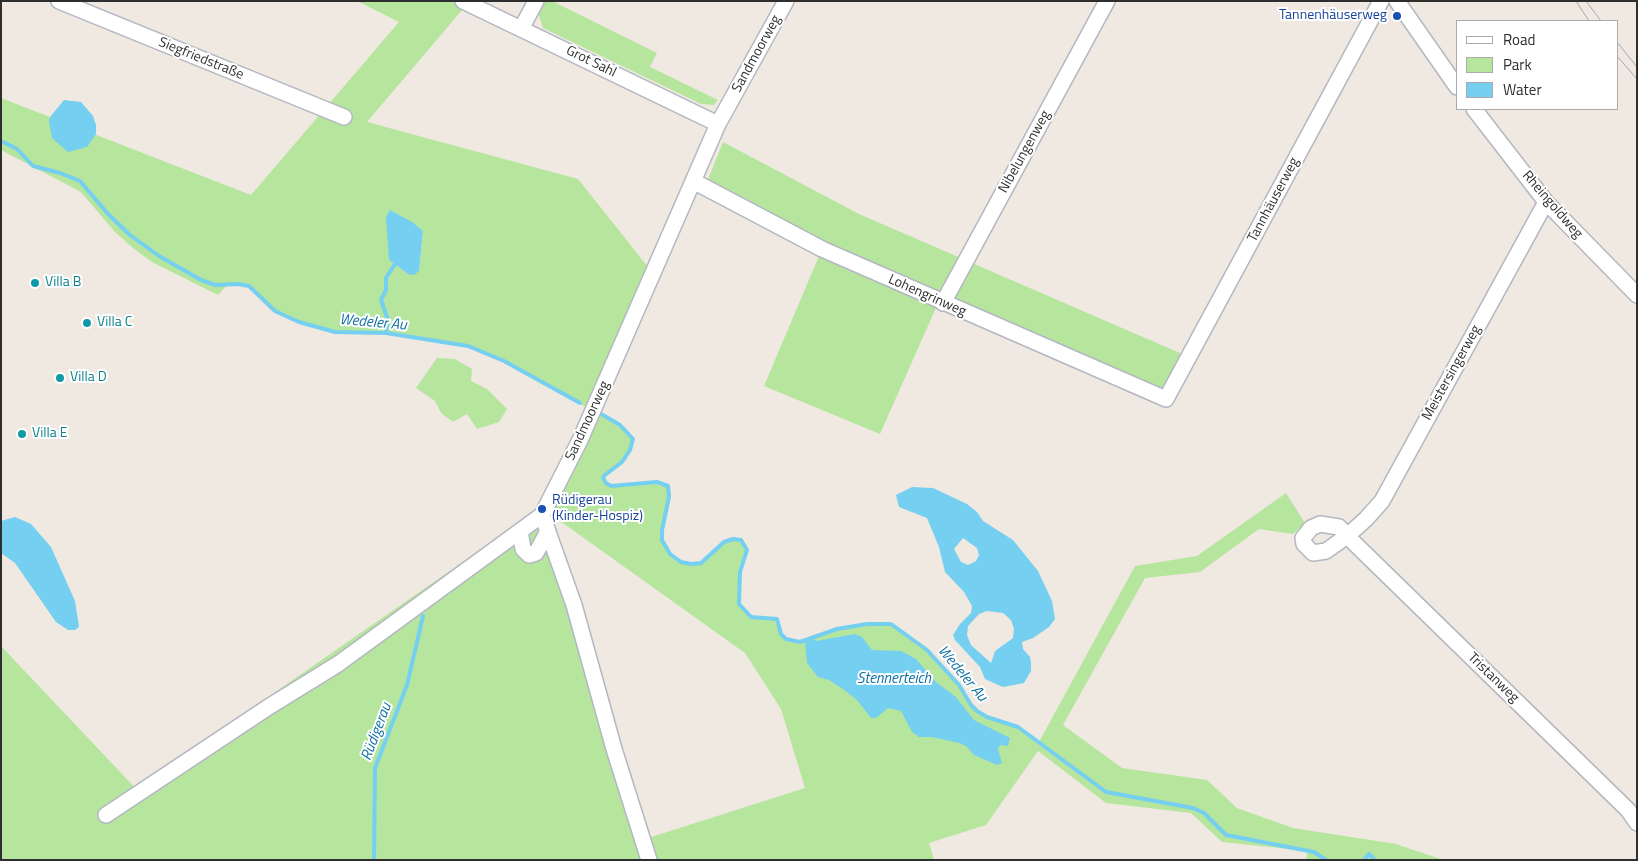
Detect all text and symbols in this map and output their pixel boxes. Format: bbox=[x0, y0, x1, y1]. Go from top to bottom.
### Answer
place label: Tannenhäuserweg bbox=[1279, 8, 1387, 24]
marker: Tannenhäuserweg bbox=[1391, 10, 1403, 22]
street label: Sandmoorweg bbox=[729, 12, 785, 96]
legend bbox=[1456, 20, 1618, 110]
text: Road bbox=[1503, 28, 1535, 51]
street label: Siegfriedstraße bbox=[156, 34, 246, 84]
street label: Grot Sahl bbox=[563, 43, 619, 81]
text: Park bbox=[1503, 53, 1532, 76]
text: Water bbox=[1503, 78, 1542, 101]
street label: Nibelungenweg bbox=[995, 108, 1055, 196]
street label: Tannhäuserweg bbox=[1245, 155, 1303, 245]
street label: Rheingoldweg bbox=[1518, 168, 1586, 242]
street label: Lohengrinweg bbox=[885, 271, 969, 321]
place label: Villa B bbox=[45, 275, 81, 291]
marker: Villa B bbox=[29, 277, 41, 289]
water label: Wedeler Au bbox=[339, 311, 407, 335]
place label: Villa C bbox=[97, 315, 132, 331]
marker: Villa C bbox=[81, 317, 93, 329]
street label: Meistersingerweg bbox=[1419, 322, 1485, 424]
place label: Villa D bbox=[70, 370, 107, 386]
marker: Villa D bbox=[54, 372, 66, 384]
street label: Sandmoorweg bbox=[562, 379, 614, 463]
place label: Villa E bbox=[32, 426, 68, 442]
marker: Villa E bbox=[16, 428, 28, 440]
place label: Rüdigerau (Kinder-Hospiz) bbox=[552, 493, 643, 526]
marker: Rüdigerau (Kinder-Hospiz) bbox=[536, 503, 548, 515]
water label: Wedeler Au bbox=[933, 642, 991, 706]
street label: Tristanweg bbox=[1464, 649, 1522, 707]
water label: Stennerteich bbox=[857, 670, 931, 688]
water label: Rüdigerau bbox=[358, 701, 396, 763]

